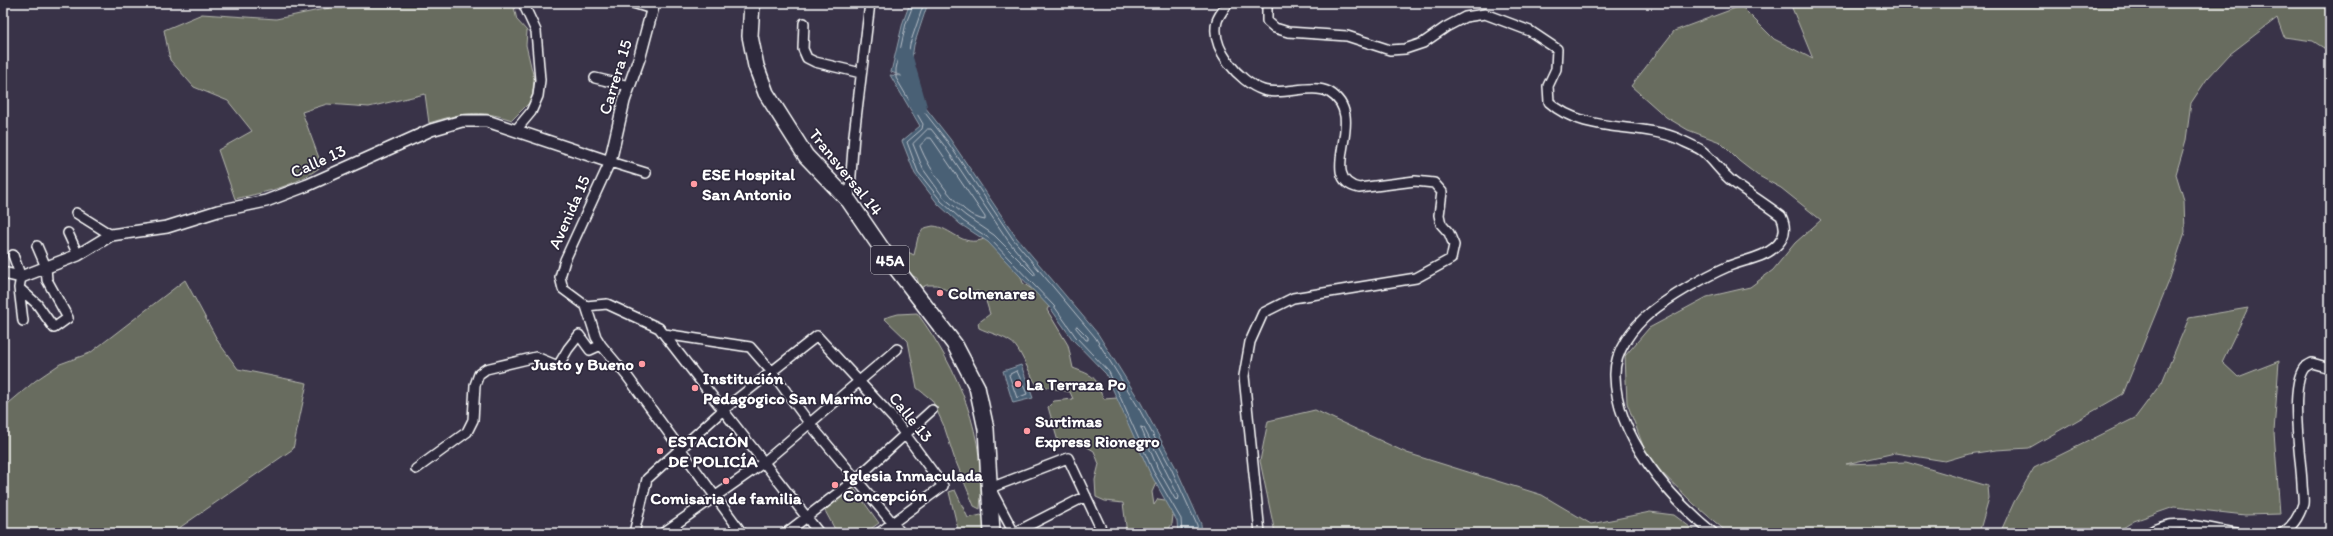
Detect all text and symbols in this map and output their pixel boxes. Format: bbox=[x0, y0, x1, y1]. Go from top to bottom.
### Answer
street label: Carrera 15 bbox=[594, 37, 636, 117]
street label: Transversal 14 bbox=[805, 124, 887, 220]
street label: Calle 13 bbox=[287, 140, 349, 182]
place label: ESE Hospital San Antonio bbox=[702, 164, 795, 204]
street label: Avenida 15 bbox=[544, 172, 594, 252]
marker: ESE Hospital San Antonio bbox=[689, 179, 699, 189]
road number: 45A bbox=[871, 246, 909, 274]
place label: Colmenares bbox=[948, 283, 1036, 303]
marker: Colmenares bbox=[935, 288, 945, 298]
place label: Justo y Bueno bbox=[530, 354, 634, 375]
marker: Justo y Bueno bbox=[637, 359, 647, 369]
place label: Institución Pedagogico San Marino bbox=[703, 368, 872, 409]
place label: La Terraza Po bbox=[1026, 374, 1126, 394]
marker: La Terraza Po bbox=[1013, 379, 1023, 389]
marker: Institución Pedagogico San Marino bbox=[690, 383, 700, 393]
street label: Calle 13 bbox=[885, 388, 937, 446]
place label: Surtimas Express Rionegro bbox=[1035, 411, 1160, 452]
marker: Surtimas Express Rionegro bbox=[1022, 426, 1032, 436]
place label: ESTACIÓN DE POLICÍA bbox=[668, 431, 758, 471]
marker: ESTACIÓN DE POLICÍA bbox=[655, 446, 665, 456]
place label: Iglesia Inmaculada Concepción bbox=[843, 465, 983, 506]
marker: Comisaria de familia bbox=[721, 476, 731, 486]
marker: Iglesia Inmaculada Concepción bbox=[830, 480, 840, 490]
place label: Comisaria de familia bbox=[650, 488, 802, 508]

